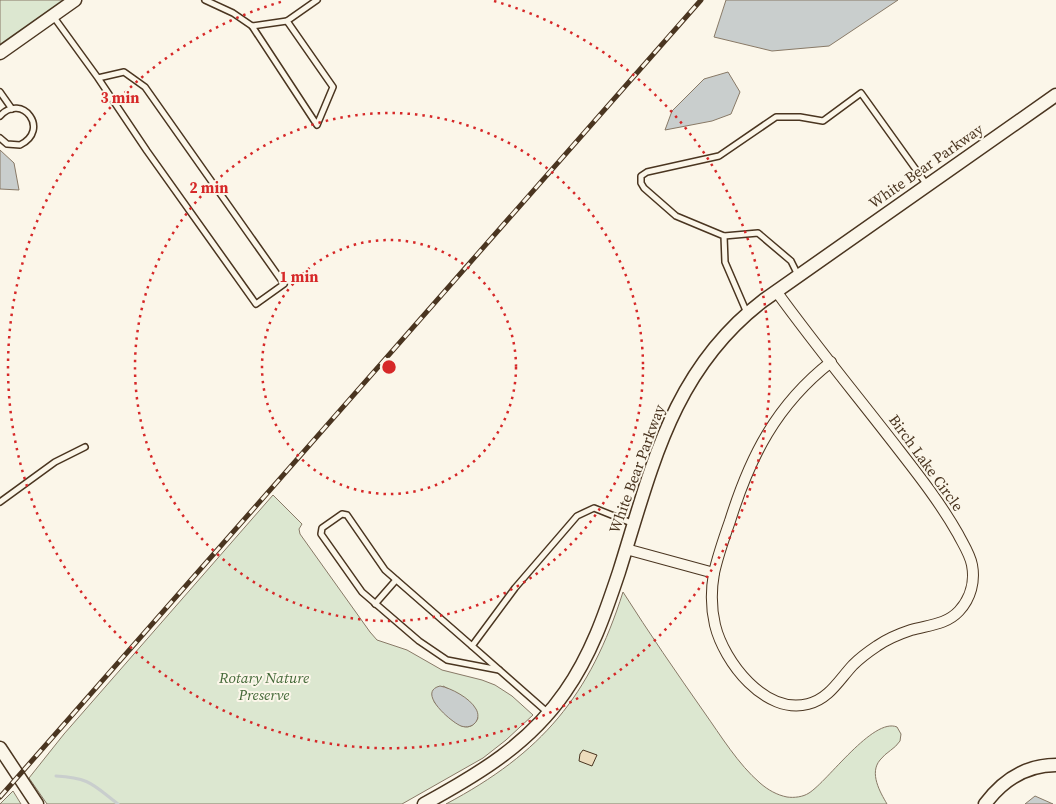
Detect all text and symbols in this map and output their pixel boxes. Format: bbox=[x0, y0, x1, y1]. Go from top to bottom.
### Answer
text: 3 min bbox=[101, 87, 139, 108]
street label: White Bear Parkway bbox=[864, 118, 987, 213]
text: 2 min bbox=[190, 177, 228, 198]
text: 1 min bbox=[280, 266, 318, 287]
centre of rings bbox=[380, 358, 398, 376]
street label: White Bear Parkway bbox=[604, 401, 670, 536]
street label: Birch Lake Circle bbox=[884, 410, 969, 516]
park label: Rotary Nature Preserve bbox=[218, 667, 309, 705]

